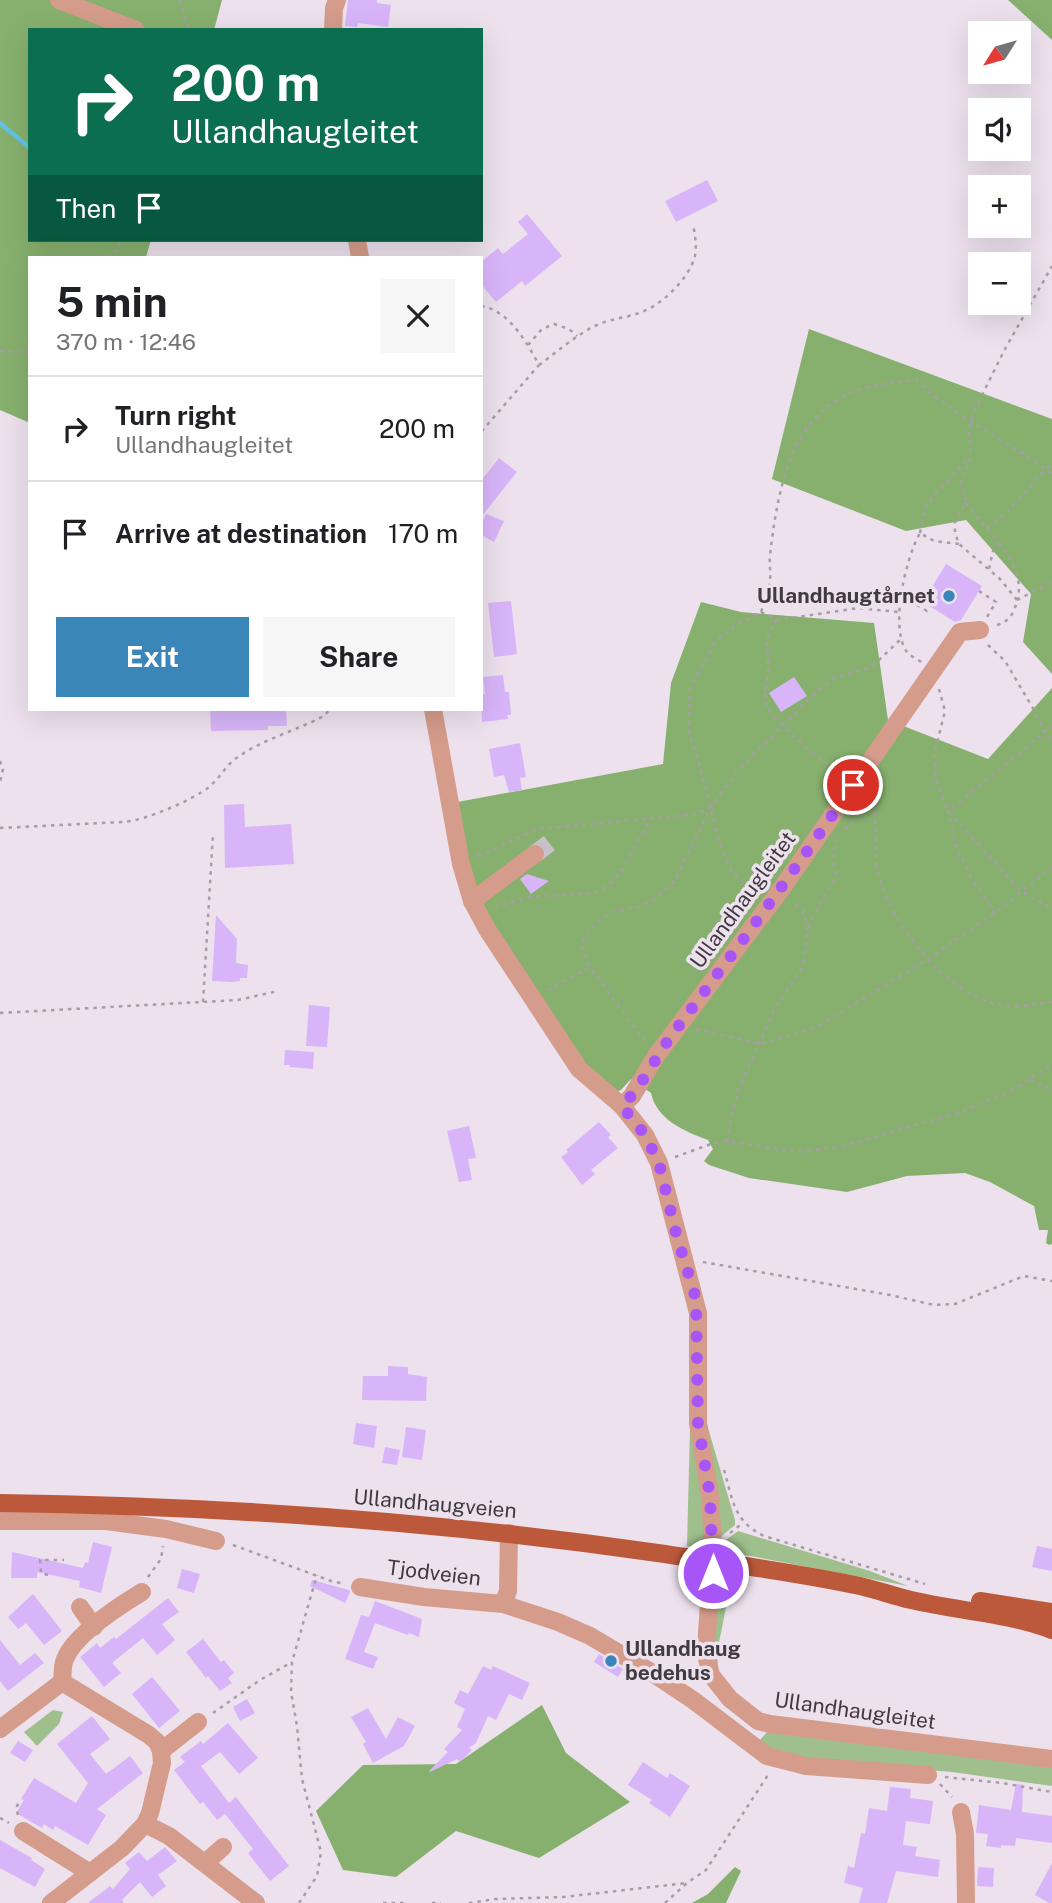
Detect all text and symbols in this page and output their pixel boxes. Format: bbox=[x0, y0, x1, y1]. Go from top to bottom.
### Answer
north arrow bbox=[968, 21, 1031, 84]
map controls bbox=[968, 21, 1031, 315]
text: 200 m bbox=[171, 54, 320, 112]
icon: right bbox=[56, 56, 147, 147]
button: sound bbox=[968, 98, 1031, 161]
text: Ullandhaugleitet bbox=[171, 113, 419, 150]
button: + bbox=[968, 175, 1031, 238]
icon: arrive bbox=[130, 189, 168, 227]
text: Then bbox=[56, 193, 116, 224]
button: − bbox=[968, 252, 1031, 315]
text: 5 min bbox=[56, 277, 168, 326]
button: close bbox=[381, 279, 455, 353]
text: 370 m · 12:46 bbox=[56, 328, 196, 355]
text: Turn right bbox=[115, 400, 237, 431]
icon: right bbox=[56, 410, 94, 448]
text: 200 m bbox=[379, 413, 455, 444]
text: Ullandhaugleitet bbox=[115, 431, 293, 458]
icon: arrive bbox=[56, 515, 94, 553]
text: Arrive at destination bbox=[115, 518, 367, 549]
text: 170 m bbox=[388, 518, 458, 549]
place label: Ullandhaugtårnet bbox=[757, 583, 935, 608]
marker: Ullandhaugtårnet bbox=[941, 588, 957, 604]
button: Exit bbox=[56, 617, 249, 697]
button: Share bbox=[263, 617, 455, 697]
pin bbox=[823, 755, 883, 815]
icon: arrive bbox=[834, 766, 872, 804]
street label: Ullandhaugleitet bbox=[685, 827, 801, 973]
street label: Ullandhaugveien bbox=[352, 1484, 518, 1523]
position arrow bbox=[676, 1536, 750, 1610]
street label: Tjodveien bbox=[386, 1554, 482, 1591]
place label: Ullandhaug bedehus bbox=[625, 1636, 741, 1685]
marker: Ullandhaug bedehus bbox=[603, 1653, 619, 1669]
street label: Ullandhaugleitet bbox=[773, 1687, 937, 1734]

